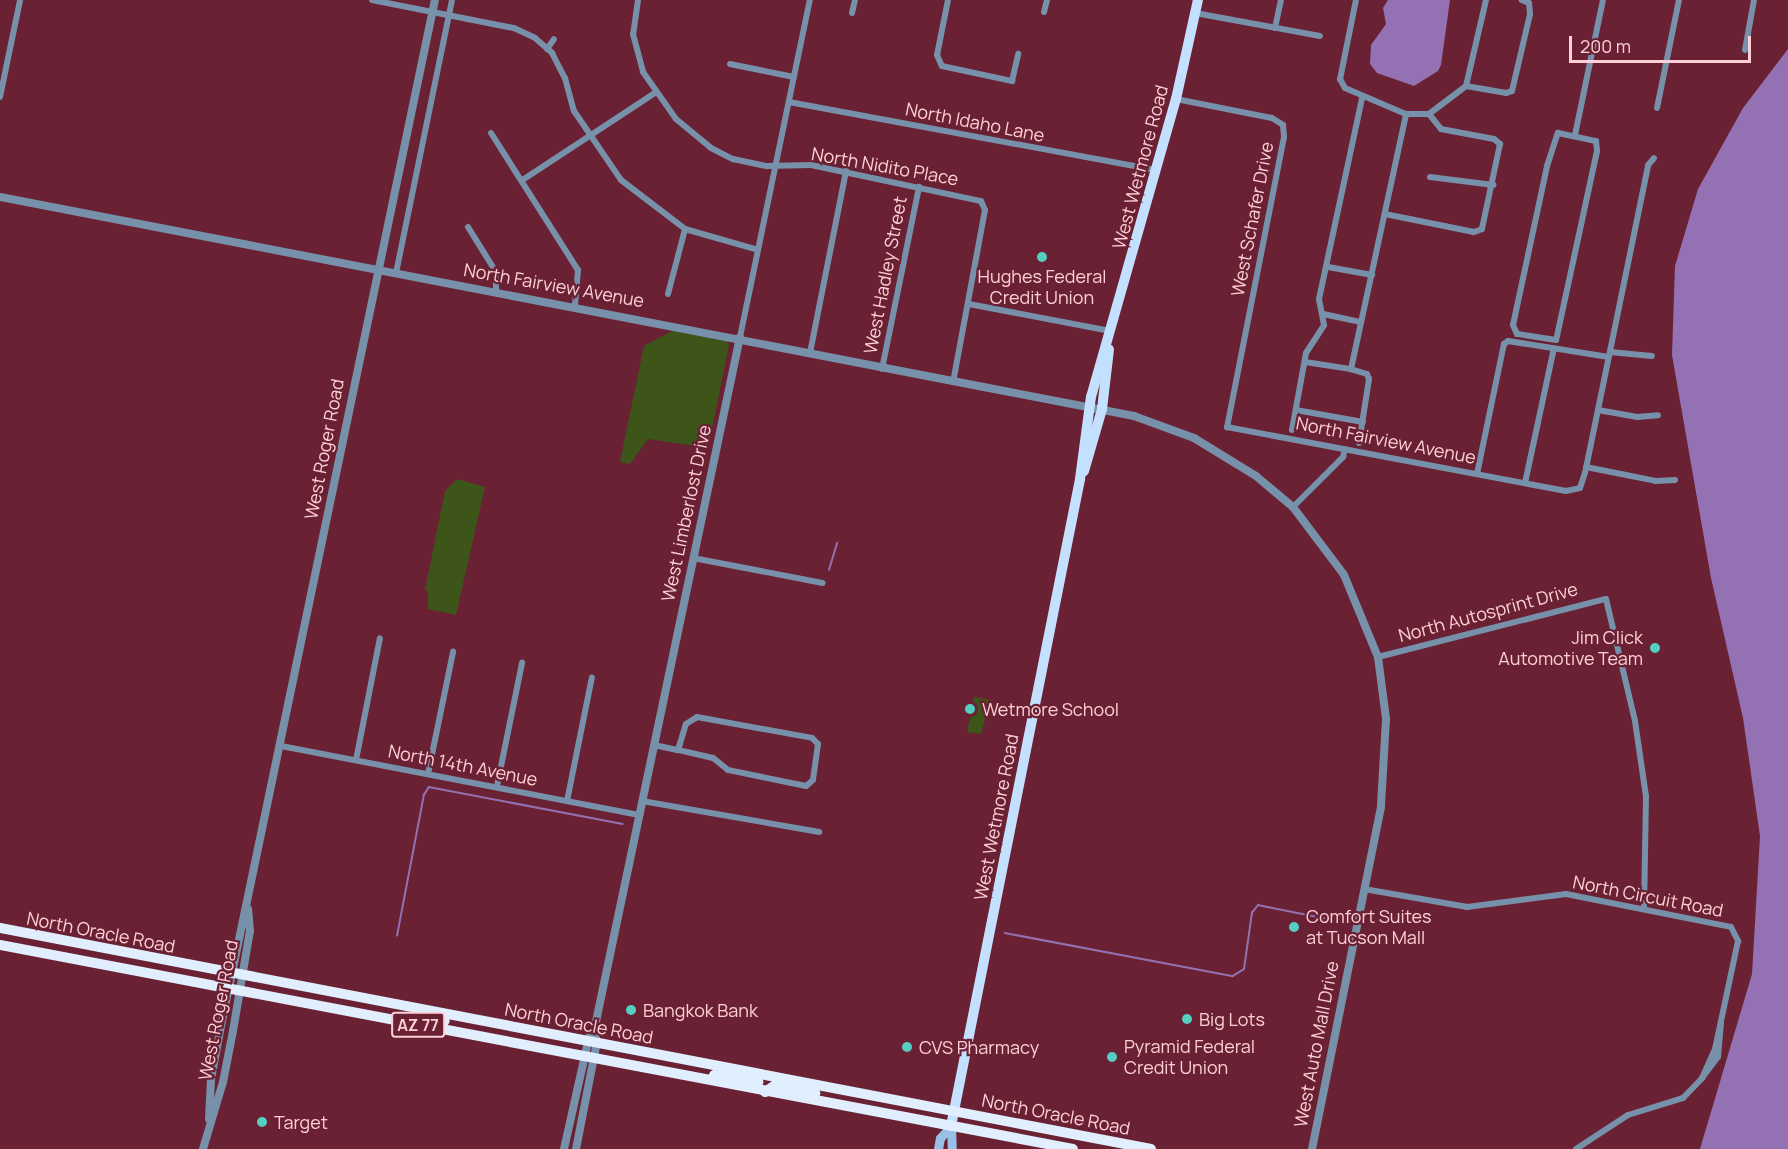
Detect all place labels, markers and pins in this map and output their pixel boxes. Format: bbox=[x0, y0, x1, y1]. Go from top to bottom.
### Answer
marker: Hughes Federal Credit Union bbox=[1035, 250, 1049, 264]
place label: Hughes Federal Credit Union bbox=[978, 266, 1106, 308]
place label: Jim Click Automotive Team bbox=[1498, 627, 1643, 670]
marker: Jim Click Automotive Team bbox=[1648, 641, 1662, 655]
place label: Wetmore School bbox=[982, 698, 1119, 720]
marker: Wetmore School bbox=[963, 702, 977, 716]
place label: Comfort Suites at Tucson Mall bbox=[1306, 906, 1432, 948]
marker: Comfort Suites at Tucson Mall bbox=[1287, 920, 1301, 934]
place label: Bangkok Bank bbox=[643, 999, 758, 1021]
marker: Bangkok Bank bbox=[624, 1003, 638, 1017]
place label: Big Lots bbox=[1199, 1008, 1265, 1030]
marker: Big Lots bbox=[1180, 1012, 1194, 1026]
place label: CVS Pharmacy bbox=[919, 1036, 1039, 1058]
place label: Pyramid Federal Credit Union bbox=[1124, 1036, 1255, 1078]
marker: CVS Pharmacy bbox=[900, 1040, 914, 1054]
marker: Pyramid Federal Credit Union bbox=[1105, 1050, 1119, 1064]
place label: Target bbox=[274, 1111, 328, 1133]
marker: Target bbox=[255, 1115, 269, 1129]

